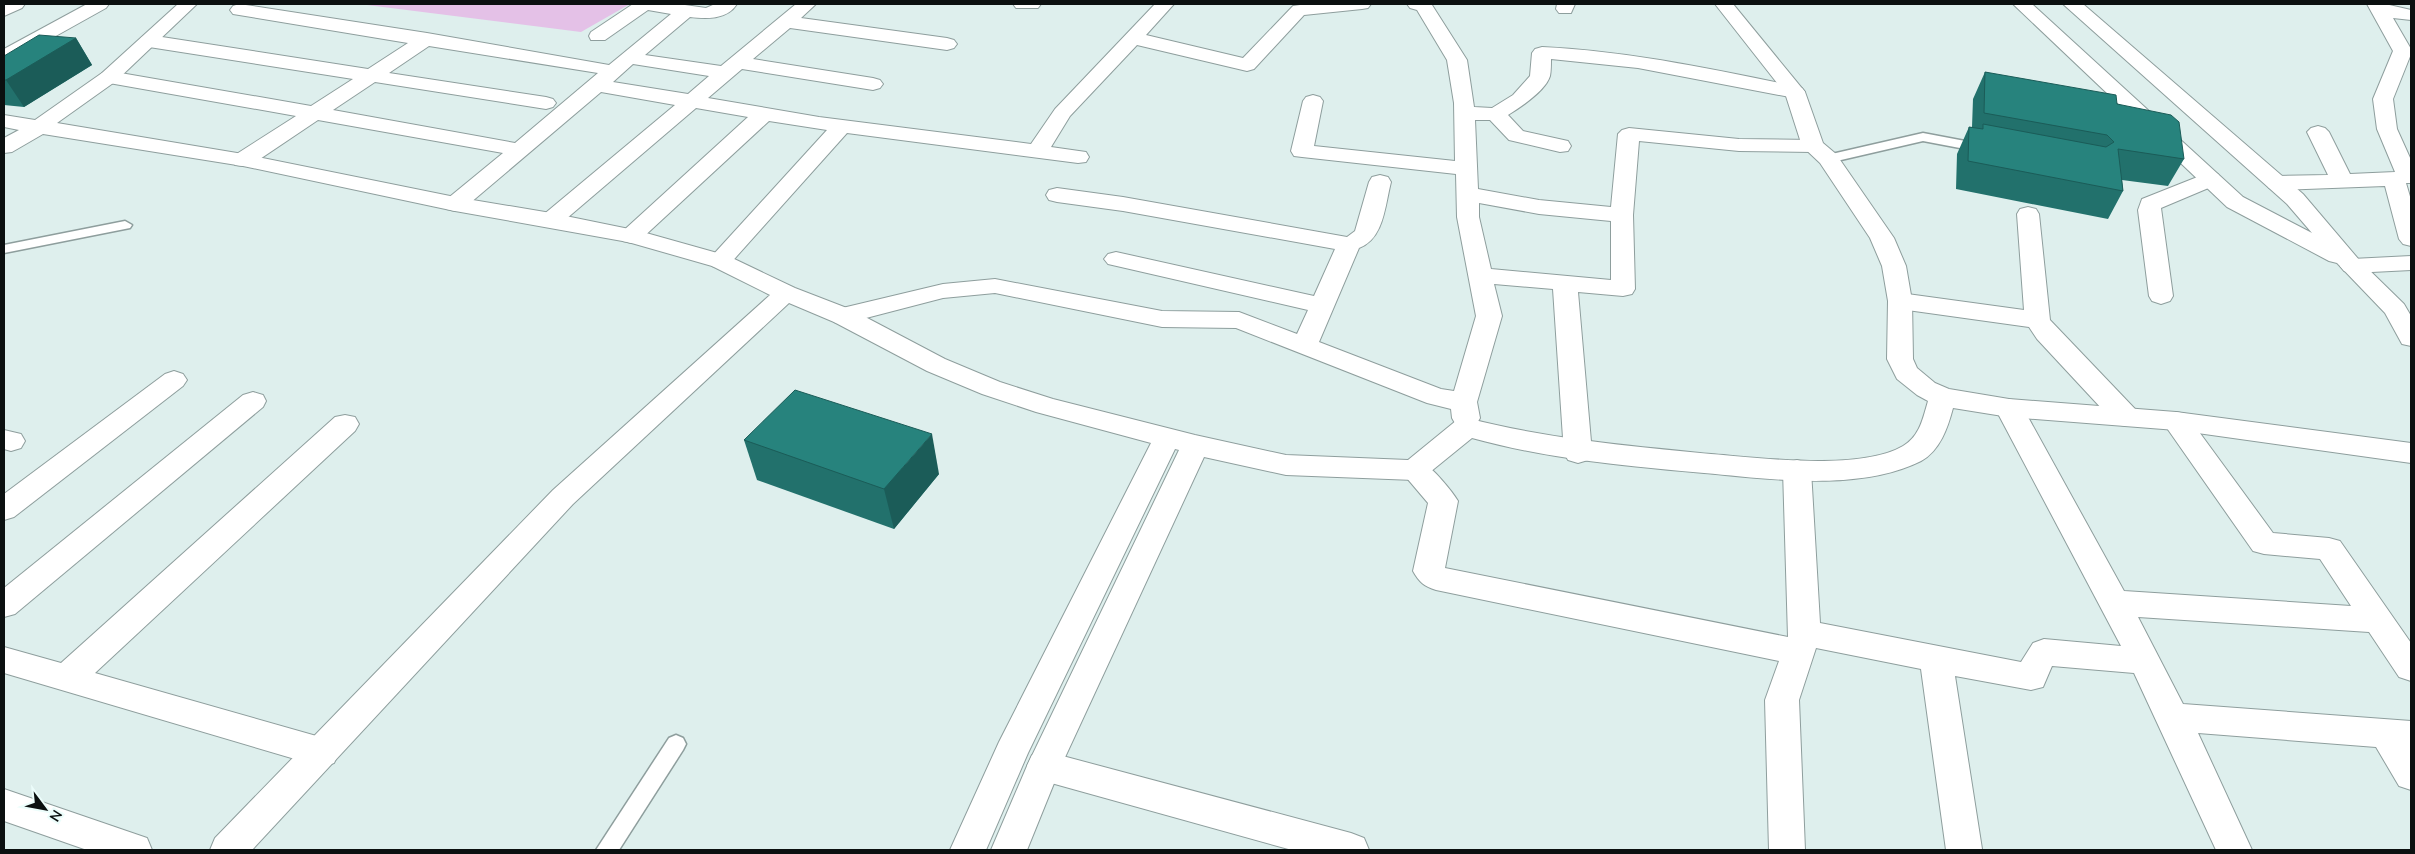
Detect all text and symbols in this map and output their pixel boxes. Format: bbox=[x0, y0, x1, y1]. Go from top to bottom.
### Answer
north arrow bbox=[20, 784, 70, 834]
text: N bbox=[46, 807, 66, 825]

